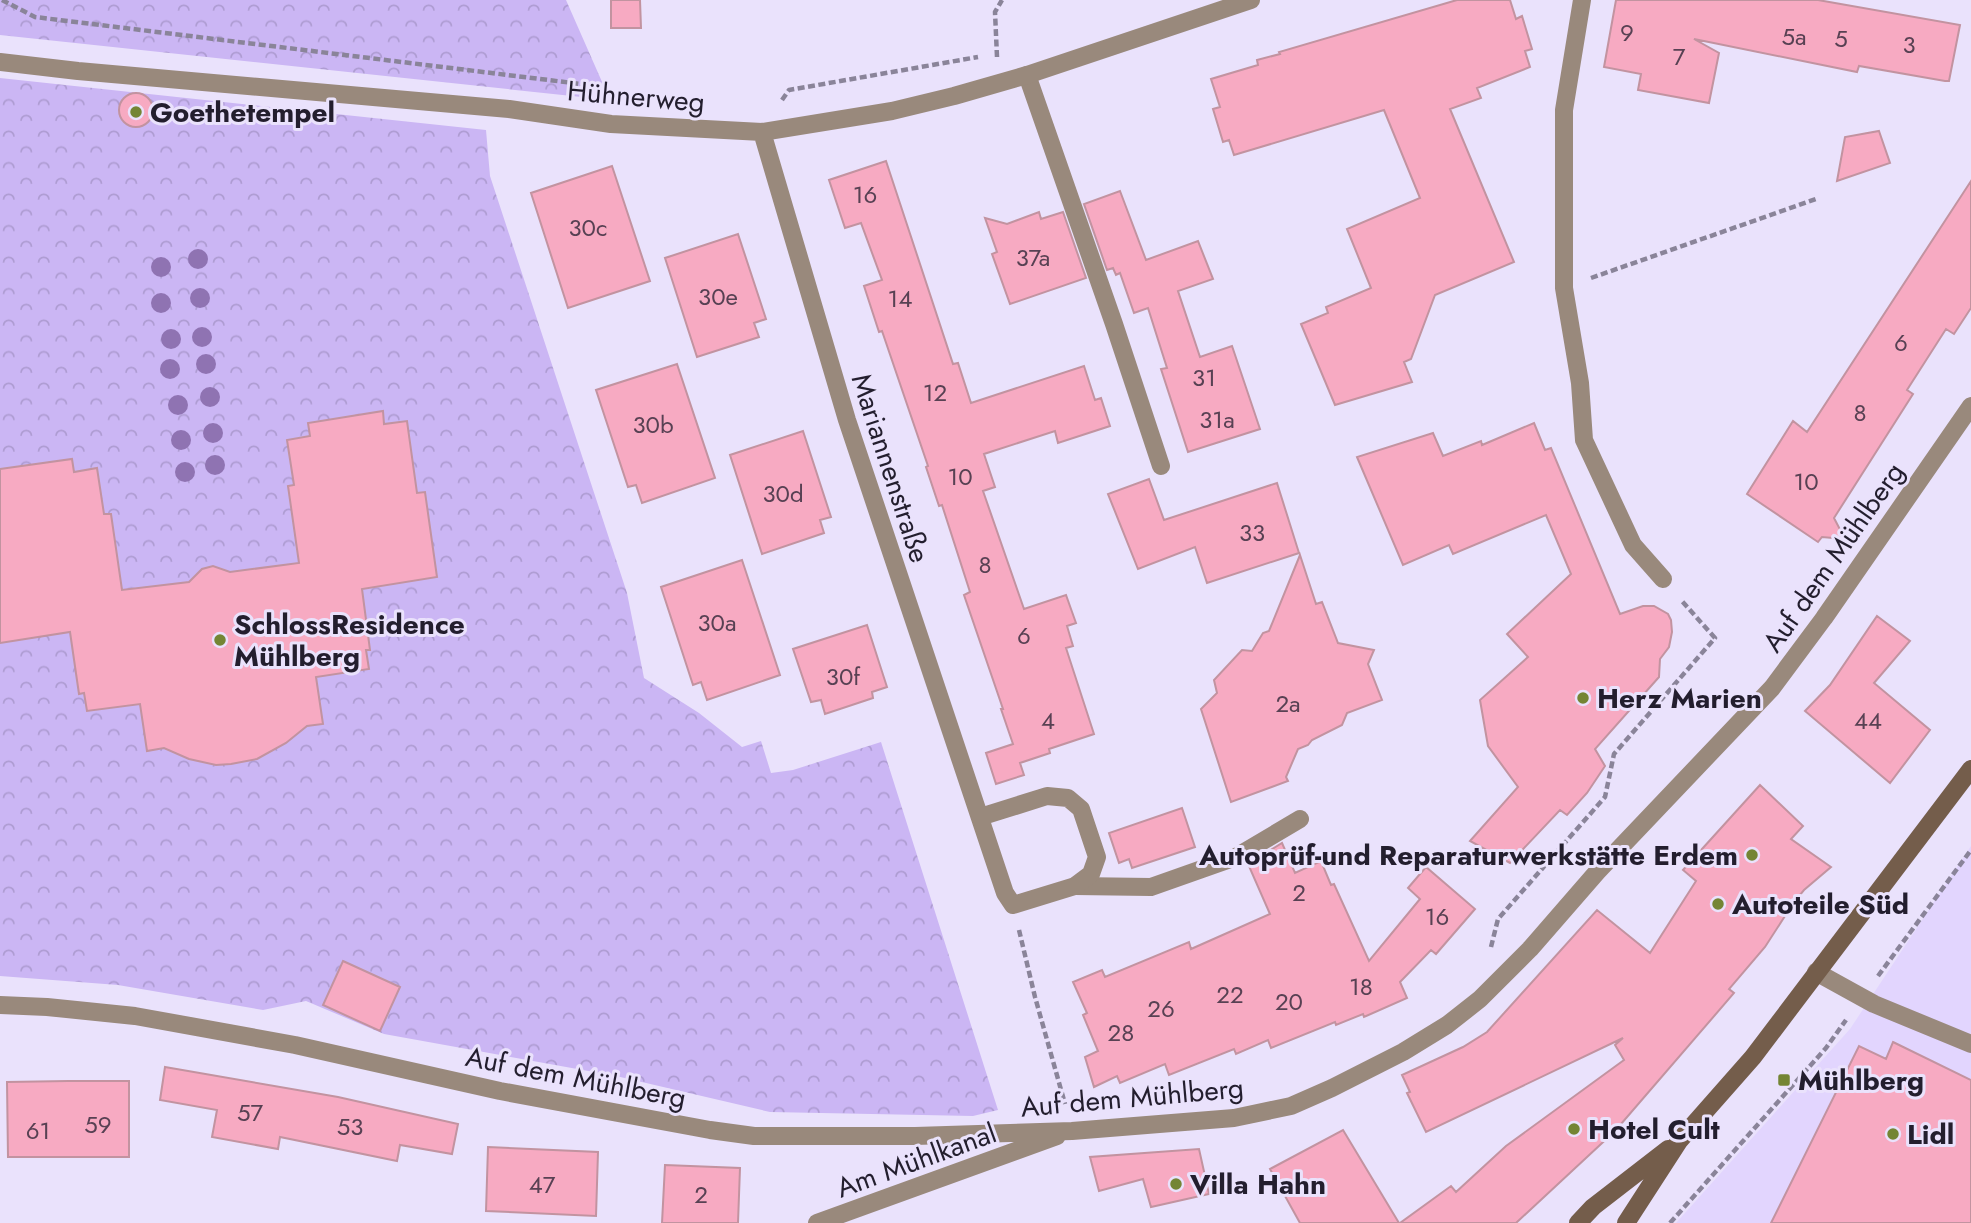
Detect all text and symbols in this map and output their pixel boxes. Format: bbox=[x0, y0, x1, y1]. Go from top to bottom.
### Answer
house number: 9 bbox=[1620, 15, 1634, 50]
house number: 5a bbox=[1781, 19, 1807, 54]
house number: 5 bbox=[1834, 21, 1848, 56]
house number: 3 bbox=[1902, 27, 1916, 62]
house number: 7 bbox=[1673, 39, 1686, 74]
street label: Hühnerweg bbox=[565, 70, 706, 123]
place label: Goethetempel bbox=[150, 92, 335, 133]
marker: Goethetempel bbox=[128, 104, 144, 120]
house number: 16 bbox=[853, 177, 877, 212]
house number: 30c bbox=[569, 210, 607, 245]
house number: 37a bbox=[1016, 240, 1050, 275]
house number: 30e bbox=[698, 279, 738, 314]
house number: 14 bbox=[888, 281, 912, 316]
house number: 6 bbox=[1894, 325, 1908, 360]
house number: 31 bbox=[1192, 360, 1216, 395]
street label: Mariannenstraße bbox=[841, 368, 940, 568]
house number: 12 bbox=[923, 375, 947, 410]
house number: 8 bbox=[1853, 395, 1867, 430]
house number: 31a bbox=[1199, 402, 1235, 437]
house number: 30b bbox=[632, 407, 674, 442]
street label: Auf dem Mühlberg bbox=[1752, 454, 1914, 661]
house number: 10 bbox=[947, 459, 973, 494]
house number: 10 bbox=[1793, 464, 1819, 499]
house number: 30d bbox=[762, 476, 804, 511]
house number: 33 bbox=[1239, 515, 1265, 550]
house number: 8 bbox=[978, 547, 992, 582]
place label: SchlossResidence Mühlberg bbox=[234, 604, 465, 677]
house number: 30a bbox=[697, 605, 737, 640]
house number: 6 bbox=[1017, 618, 1031, 653]
marker: SchlossResidence Mühlberg bbox=[212, 632, 228, 648]
house number: 30f bbox=[826, 659, 861, 694]
place label: Herz Marien bbox=[1597, 678, 1762, 719]
house number: 2a bbox=[1275, 686, 1301, 721]
marker: Herz Marien bbox=[1575, 690, 1591, 706]
house number: 4 bbox=[1041, 703, 1055, 738]
house number: 44 bbox=[1854, 703, 1882, 738]
place label: Autoprüf-und Reparaturwerkstätte Erdem bbox=[1198, 835, 1738, 876]
marker: Autoprüf-und Reparaturwerkstätte Erdem bbox=[1744, 847, 1760, 863]
house number: 2 bbox=[1292, 875, 1306, 910]
place label: Autoteile Süd bbox=[1731, 884, 1909, 925]
marker: Autoteile Süd bbox=[1710, 896, 1726, 912]
house number: 16 bbox=[1425, 899, 1449, 934]
house number: 18 bbox=[1349, 969, 1373, 1004]
house number: 22 bbox=[1216, 977, 1244, 1012]
house number: 20 bbox=[1275, 984, 1303, 1019]
house number: 26 bbox=[1147, 991, 1175, 1026]
house number: 28 bbox=[1108, 1015, 1134, 1050]
street label: Auf dem Mühlberg bbox=[462, 1036, 690, 1119]
place label: Mühlberg bbox=[1798, 1060, 1924, 1101]
street label: Auf dem Mühlberg bbox=[1019, 1067, 1245, 1128]
marker: Mühlberg bbox=[1776, 1072, 1792, 1088]
house number: 57 bbox=[237, 1095, 263, 1130]
house number: 59 bbox=[84, 1107, 112, 1142]
house number: 53 bbox=[337, 1109, 363, 1144]
place label: Hotel Cult bbox=[1588, 1109, 1720, 1150]
house number: 61 bbox=[26, 1113, 50, 1148]
street label: Am Mühlkanal bbox=[830, 1113, 1002, 1208]
place label: Lidl bbox=[1907, 1114, 1954, 1155]
marker: Hotel Cult bbox=[1566, 1121, 1582, 1137]
marker: Lidl bbox=[1885, 1126, 1901, 1142]
place label: Villa Hahn bbox=[1189, 1164, 1326, 1205]
house number: 47 bbox=[529, 1167, 556, 1202]
marker: Villa Hahn bbox=[1168, 1176, 1184, 1192]
house number: 2 bbox=[694, 1177, 708, 1212]

